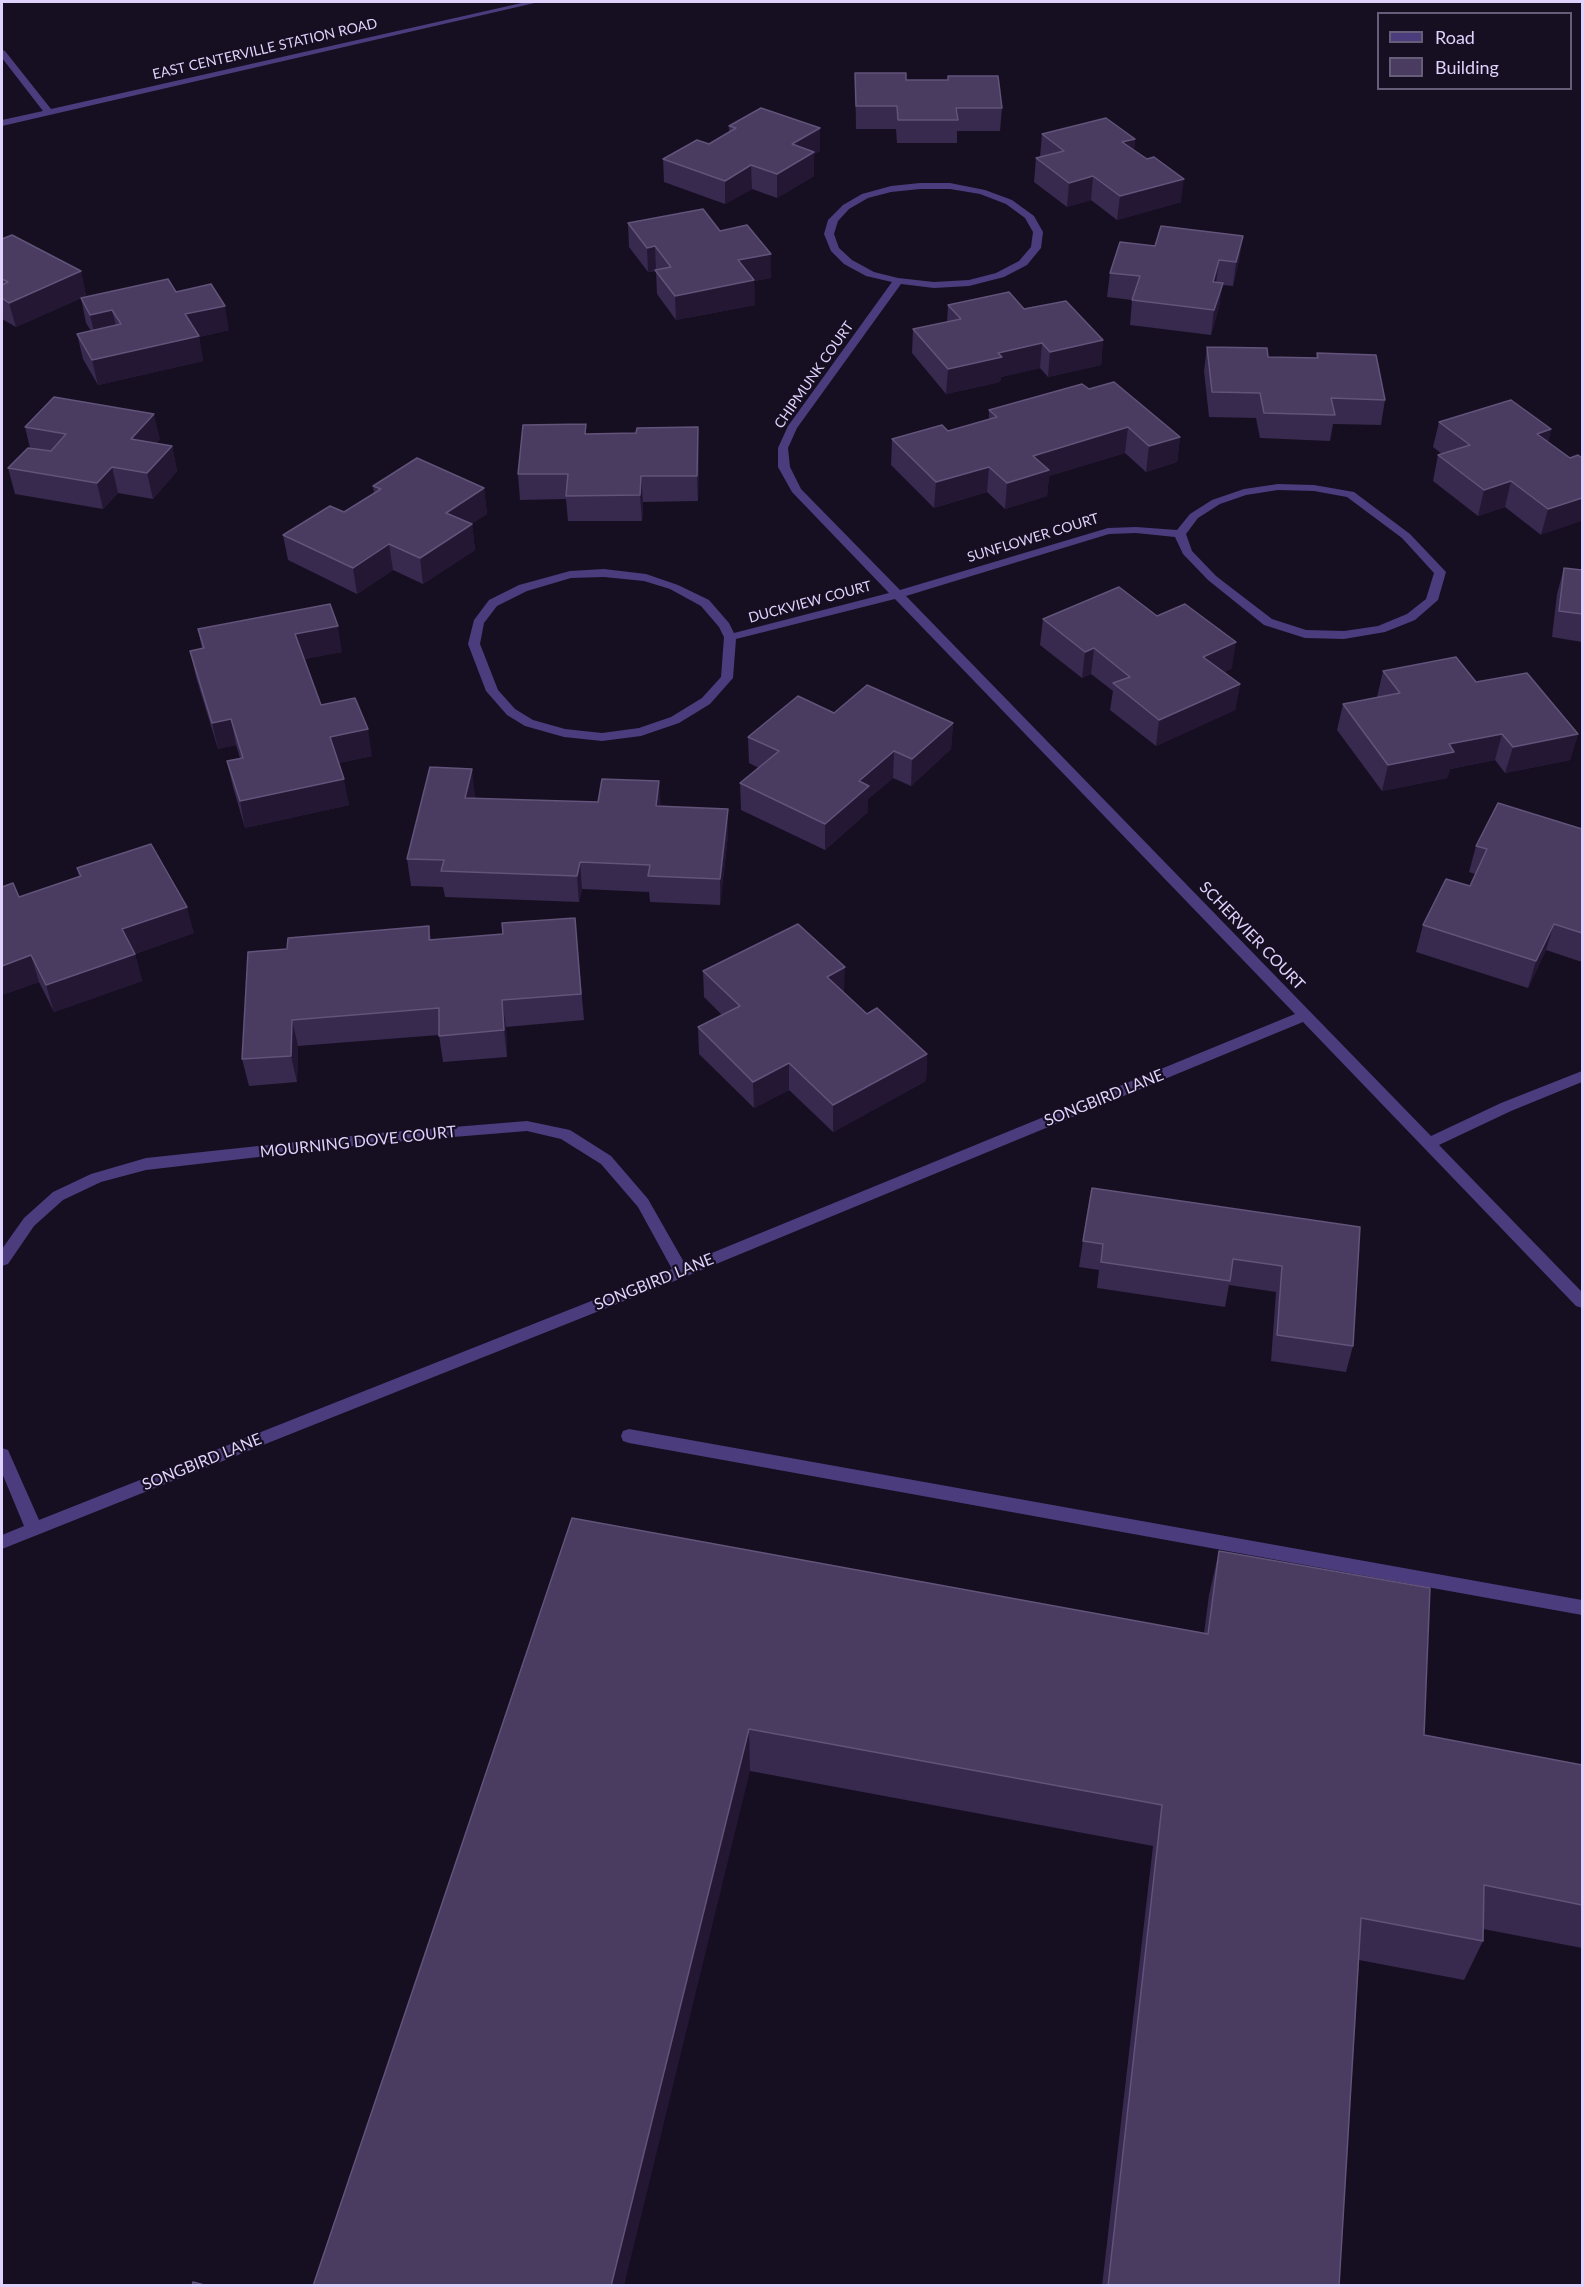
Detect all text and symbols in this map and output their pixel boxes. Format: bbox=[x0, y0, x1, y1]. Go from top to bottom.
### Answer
legend bbox=[1377, 12, 1572, 90]
street label: EAST CENTERVILLE STATION ROAD bbox=[151, 15, 379, 83]
text: Road bbox=[1435, 26, 1475, 48]
text: Building bbox=[1435, 56, 1499, 78]
street label: CHIPMUNK COURT bbox=[771, 318, 857, 432]
street label: SUNFLOWER COURT bbox=[965, 510, 1101, 566]
street label: DUCKVIEW COURT bbox=[747, 578, 873, 626]
street label: SCHERVIER COURT bbox=[1195, 878, 1309, 994]
street label: SONGBIRD LANE bbox=[1042, 1065, 1166, 1131]
street label: MOURNING DOVE COURT bbox=[259, 1122, 457, 1162]
street label: SONGBIRD LANE bbox=[592, 1249, 716, 1315]
street label: SONGBIRD LANE bbox=[140, 1429, 264, 1495]

